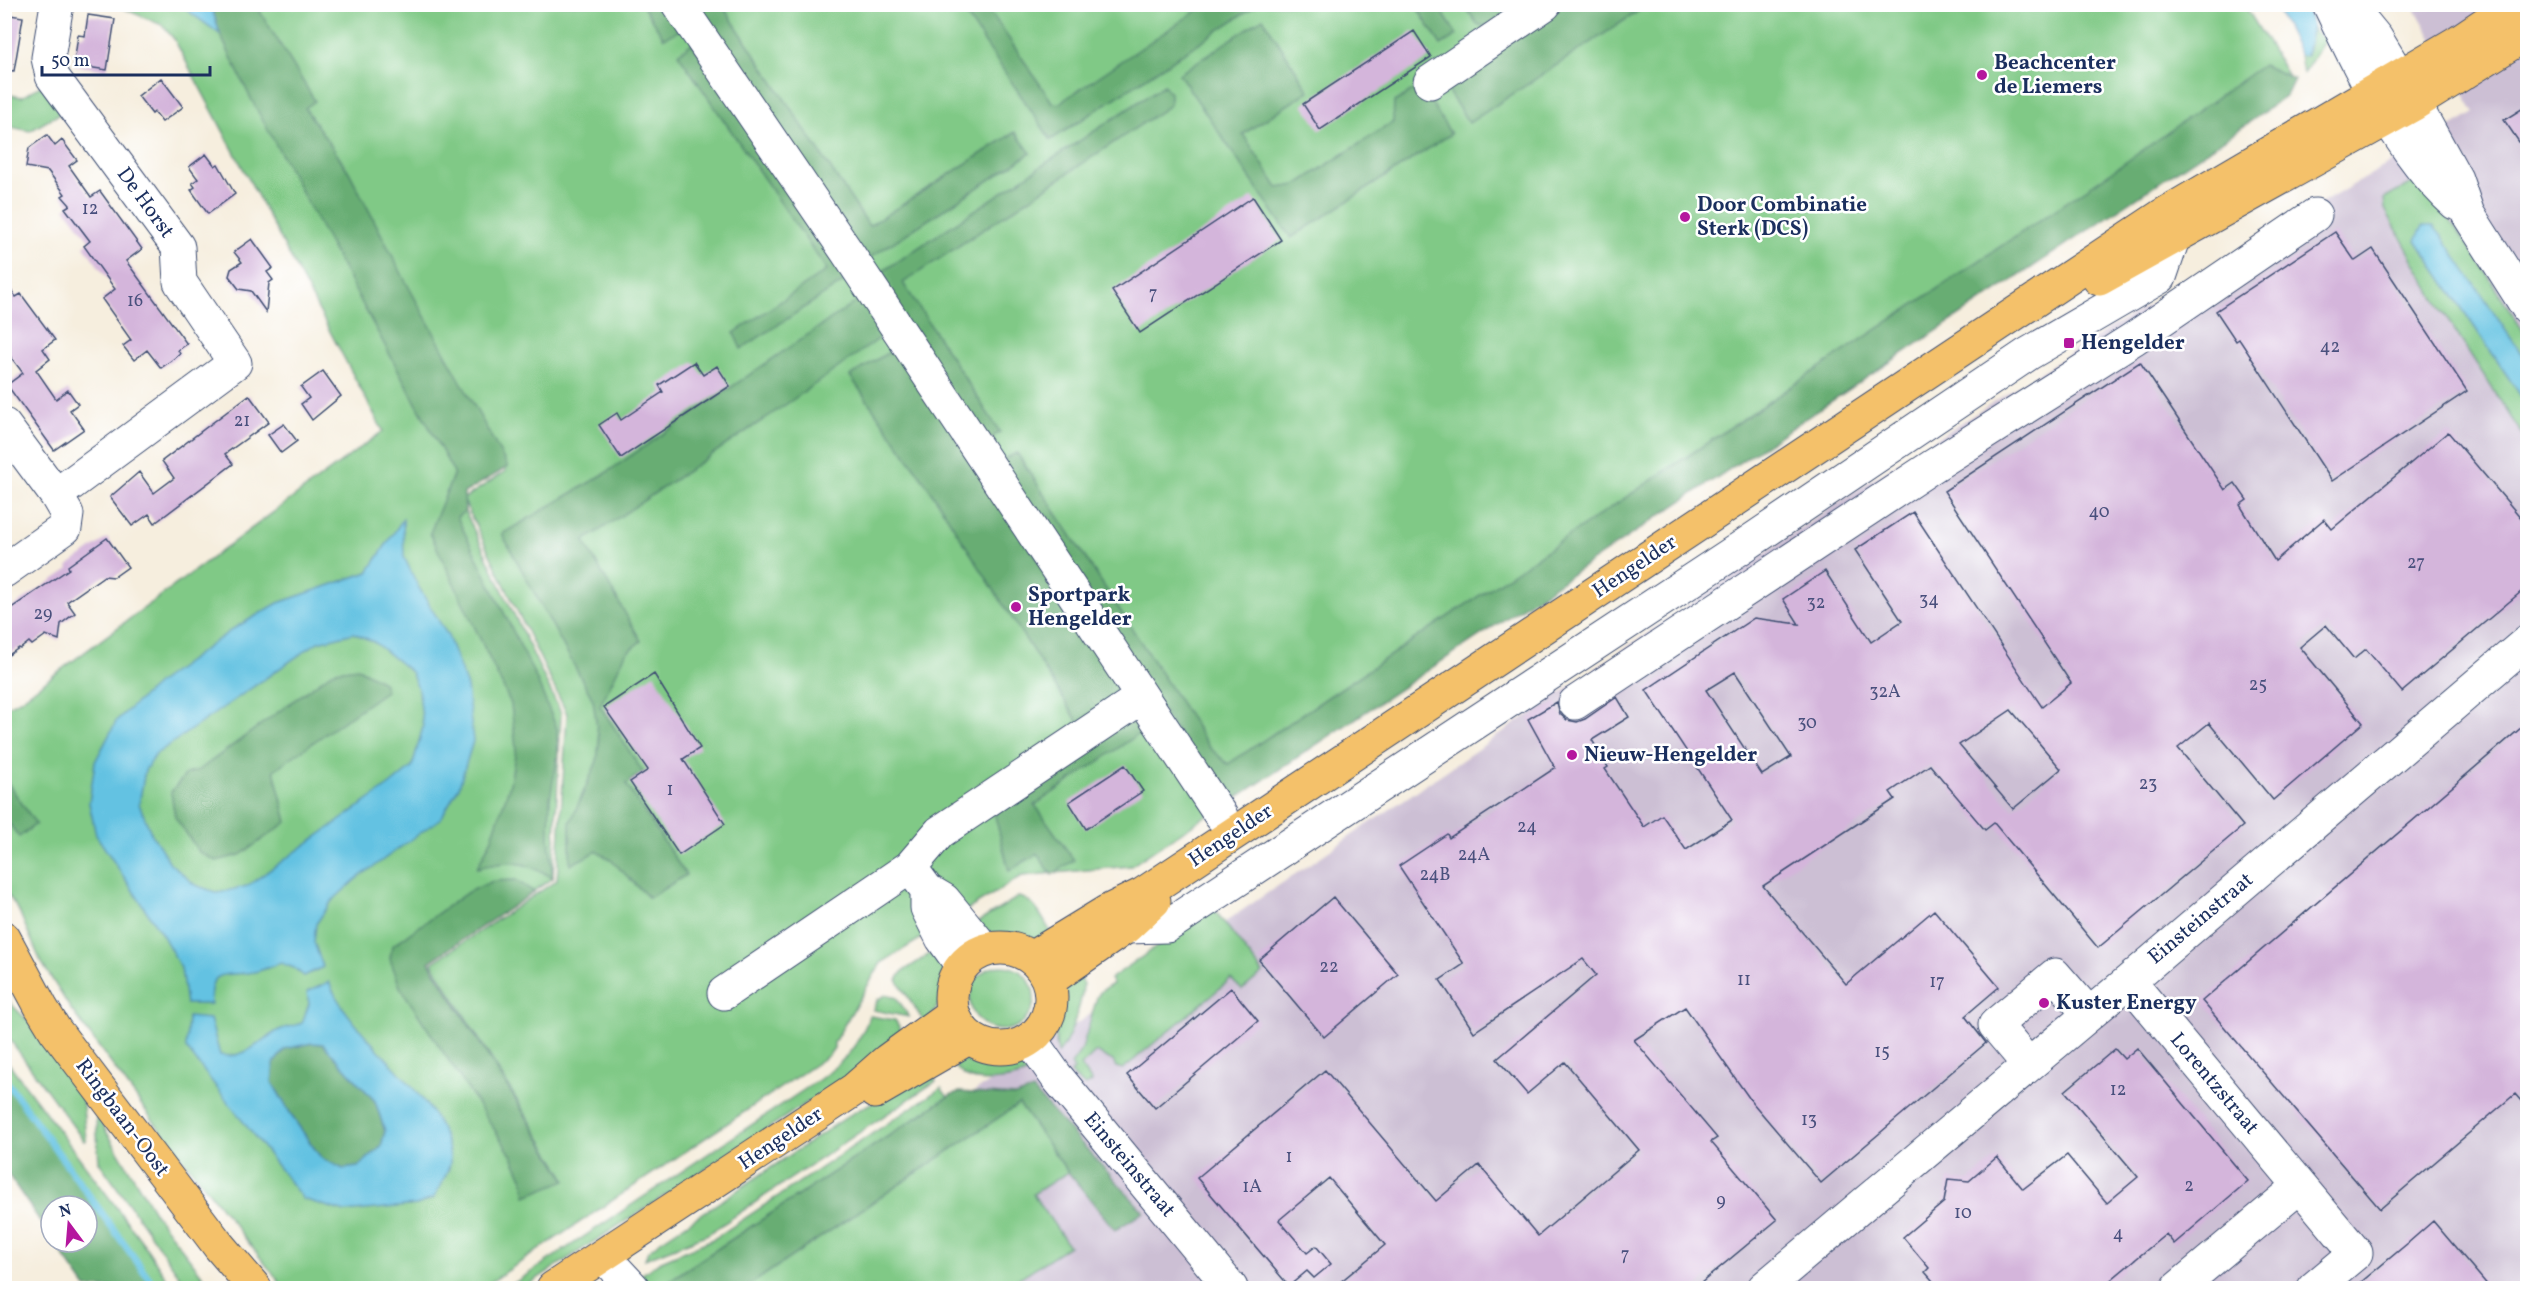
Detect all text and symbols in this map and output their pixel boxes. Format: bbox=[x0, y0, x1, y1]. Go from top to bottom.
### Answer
scale bar bbox=[42, 39, 210, 77]
text: 50 m bbox=[51, 49, 90, 74]
place label: Beachcenter de Liemers bbox=[1994, 49, 2116, 102]
marker: Beachcenter de Liemers bbox=[1975, 68, 1989, 82]
street label: De Horst bbox=[109, 161, 181, 245]
place label: Door Combinatie Sterk (DCS) bbox=[1697, 191, 1867, 244]
house number: 12 bbox=[82, 197, 98, 222]
marker: Door Combinatie Sterk (DCS) bbox=[1678, 210, 1692, 224]
house number: 7 bbox=[1149, 282, 1157, 307]
house number: 16 bbox=[127, 289, 143, 314]
place label: Hengelder bbox=[2081, 329, 2185, 358]
house number: 42 bbox=[2320, 335, 2340, 360]
marker: Hengelder bbox=[2062, 336, 2076, 350]
house number: 21 bbox=[234, 409, 250, 434]
house number: 40 bbox=[2088, 500, 2110, 525]
street label: Hengelder bbox=[1587, 528, 1683, 606]
house number: 27 bbox=[2407, 551, 2425, 576]
place label: Sportpark Hengelder bbox=[1028, 581, 1132, 634]
house number: 34 bbox=[1919, 588, 1939, 613]
house number: 32 bbox=[1807, 591, 1825, 616]
marker: Sportpark Hengelder bbox=[1009, 600, 1023, 614]
house number: 29 bbox=[34, 602, 52, 627]
house number: 25 bbox=[2249, 673, 2267, 698]
house number: 32A bbox=[1869, 680, 1901, 705]
house number: 30 bbox=[1797, 711, 1817, 736]
place label: Nieuw-Hengelder bbox=[1584, 741, 1757, 770]
marker: Nieuw-Hengelder bbox=[1565, 748, 1579, 762]
house number: 23 bbox=[2139, 772, 2157, 797]
house number: 1 bbox=[667, 778, 673, 803]
street label: Hengelder bbox=[1183, 797, 1279, 875]
house number: 24 bbox=[1517, 815, 1537, 840]
house number: 24A bbox=[1458, 843, 1491, 868]
house number: 24B bbox=[1419, 863, 1451, 888]
street label: Einsteinstraat bbox=[2142, 866, 2260, 972]
house number: 22 bbox=[1319, 955, 1339, 980]
house number: 11 bbox=[1737, 968, 1751, 993]
house number: 17 bbox=[1929, 970, 1945, 995]
place label: Kuster Energy bbox=[2056, 989, 2197, 1018]
marker: Kuster Energy bbox=[2037, 996, 2051, 1010]
street label: Lorentzstraat bbox=[2163, 1027, 2265, 1141]
house number: 15 bbox=[1874, 1040, 1890, 1065]
street label: Ringbaan-Oost bbox=[68, 1053, 176, 1183]
house number: 12 bbox=[2110, 1078, 2126, 1103]
street label: Hengelder bbox=[733, 1100, 829, 1178]
street label: Einsteinstraat bbox=[1076, 1106, 1182, 1224]
house number: 13 bbox=[1801, 1108, 1817, 1133]
house number: 1 bbox=[1286, 1145, 1292, 1170]
house number: 2 bbox=[2184, 1174, 2194, 1199]
house number: 1A bbox=[1242, 1175, 1262, 1200]
house number: 9 bbox=[1716, 1189, 1726, 1214]
north arrow bbox=[39, 1194, 99, 1254]
text: N bbox=[57, 1199, 74, 1224]
house number: 10 bbox=[1954, 1201, 1972, 1226]
house number: 4 bbox=[2113, 1222, 2123, 1247]
house number: 7 bbox=[1621, 1243, 1629, 1268]

